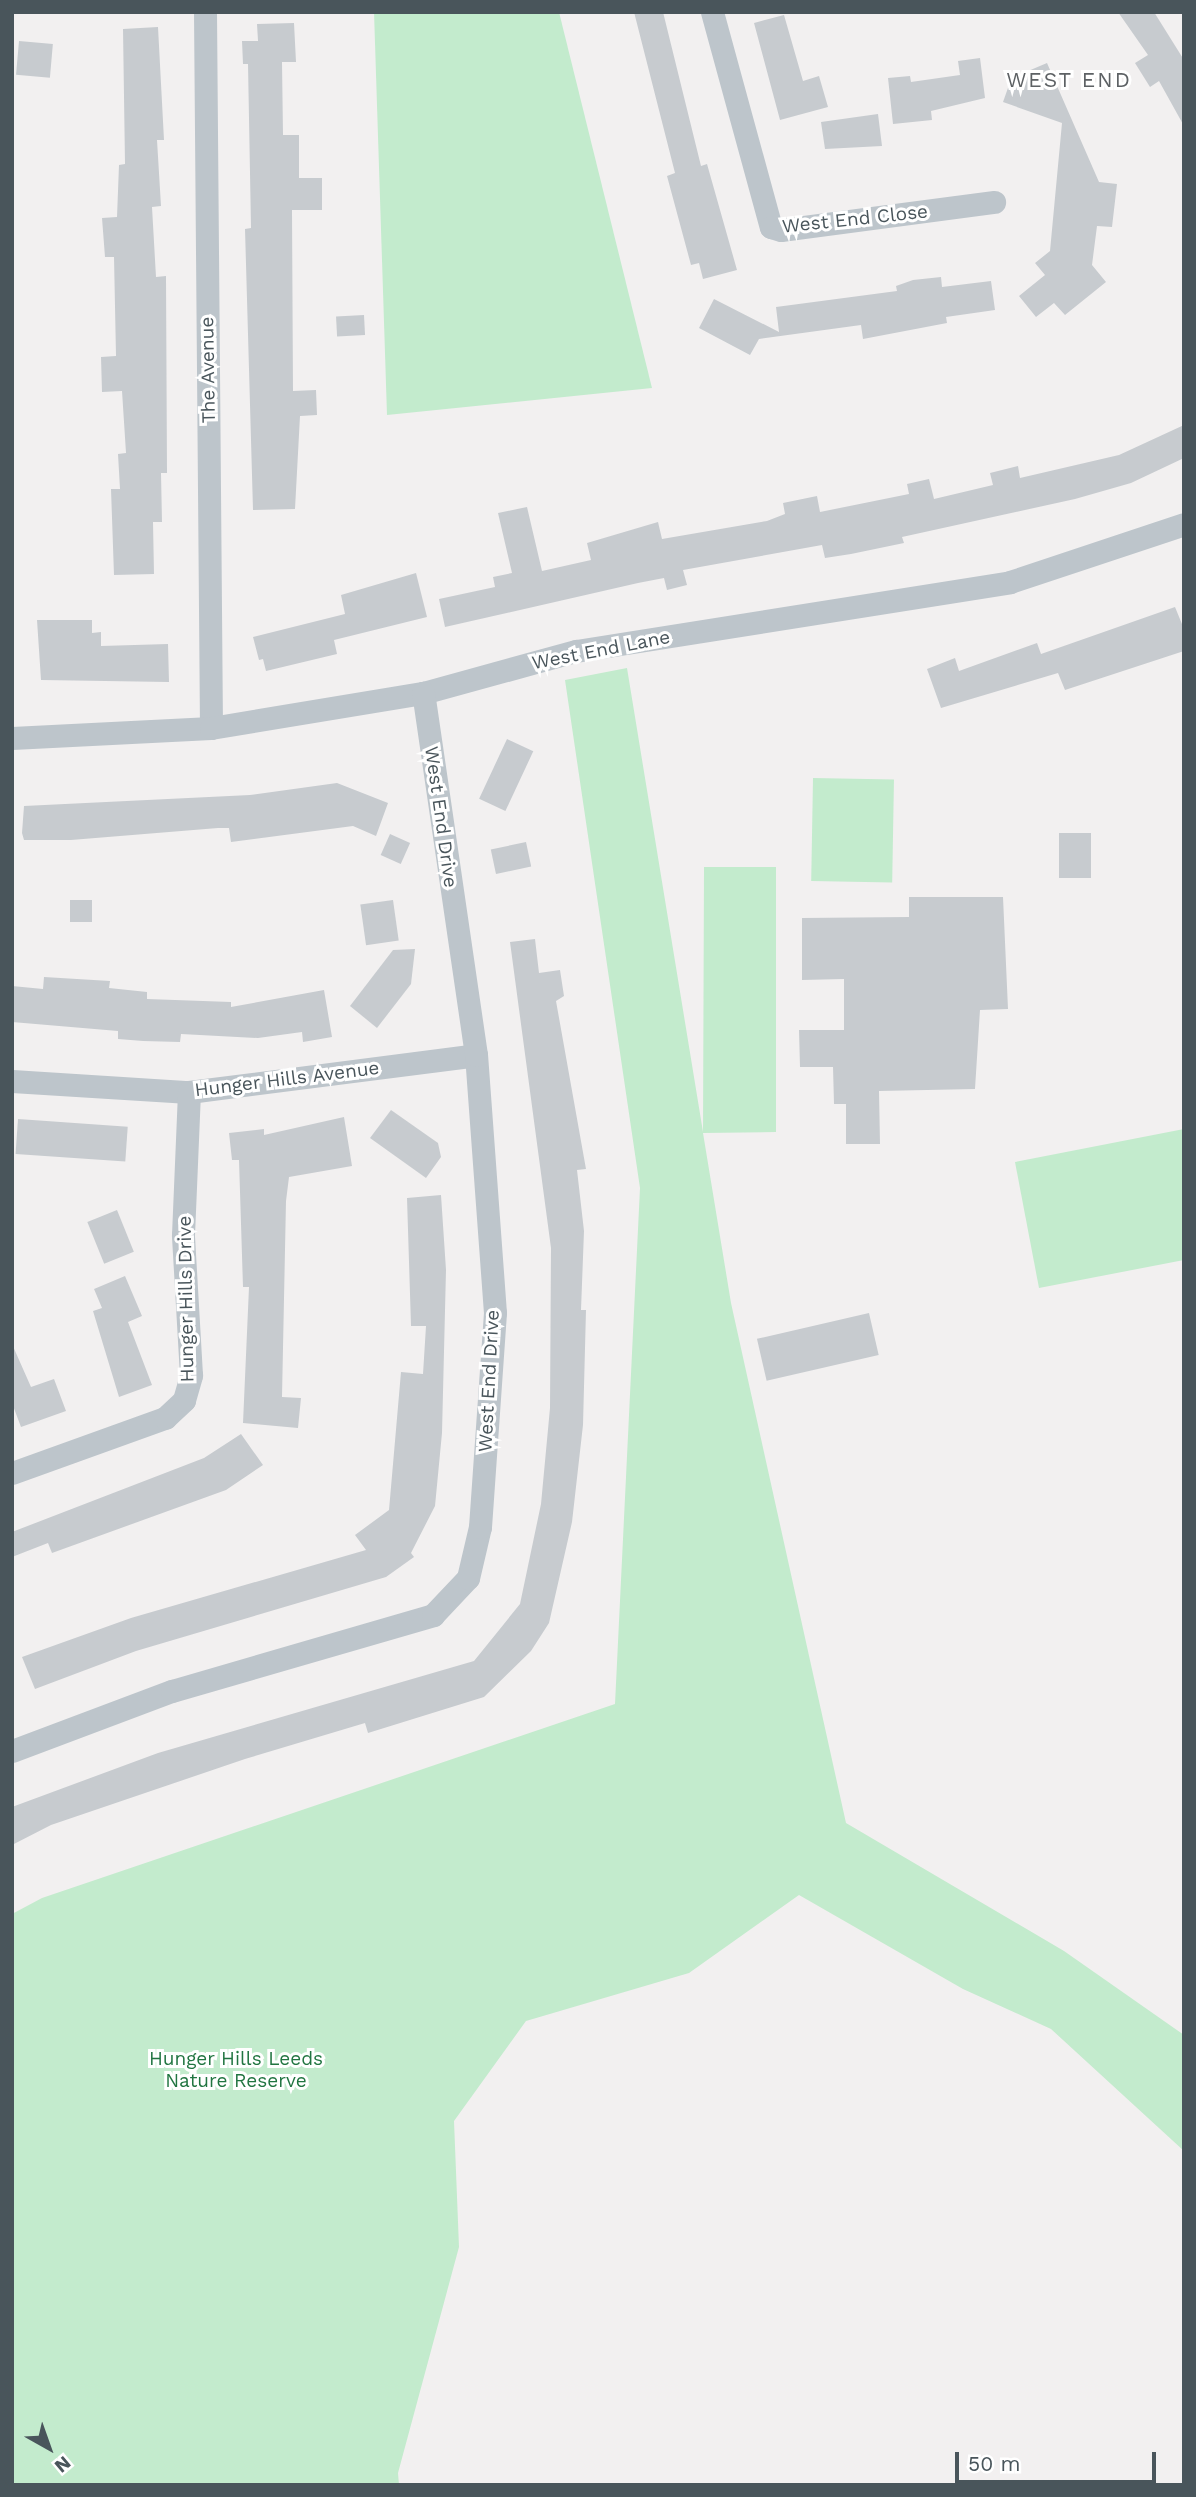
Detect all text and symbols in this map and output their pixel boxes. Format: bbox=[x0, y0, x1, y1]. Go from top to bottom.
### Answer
district label: WEST END bbox=[1007, 67, 1131, 93]
street label: West End Close bbox=[781, 200, 929, 238]
street label: The Avenue bbox=[196, 316, 220, 424]
street label: West End Lane bbox=[530, 625, 672, 675]
street label: West End Drive bbox=[420, 745, 462, 889]
street label: Hunger Hills Avenue bbox=[193, 1056, 381, 1102]
street label: Hunger Hills Drive bbox=[173, 1215, 199, 1383]
street label: West End Drive bbox=[474, 1309, 504, 1453]
park label: Hunger Hills Leeds Nature Reserve bbox=[149, 2048, 323, 2092]
north arrow bbox=[14, 2413, 84, 2483]
scale bar bbox=[958, 2438, 1159, 2482]
text: N bbox=[50, 2451, 76, 2478]
text: 50 m bbox=[968, 2451, 1020, 2476]

